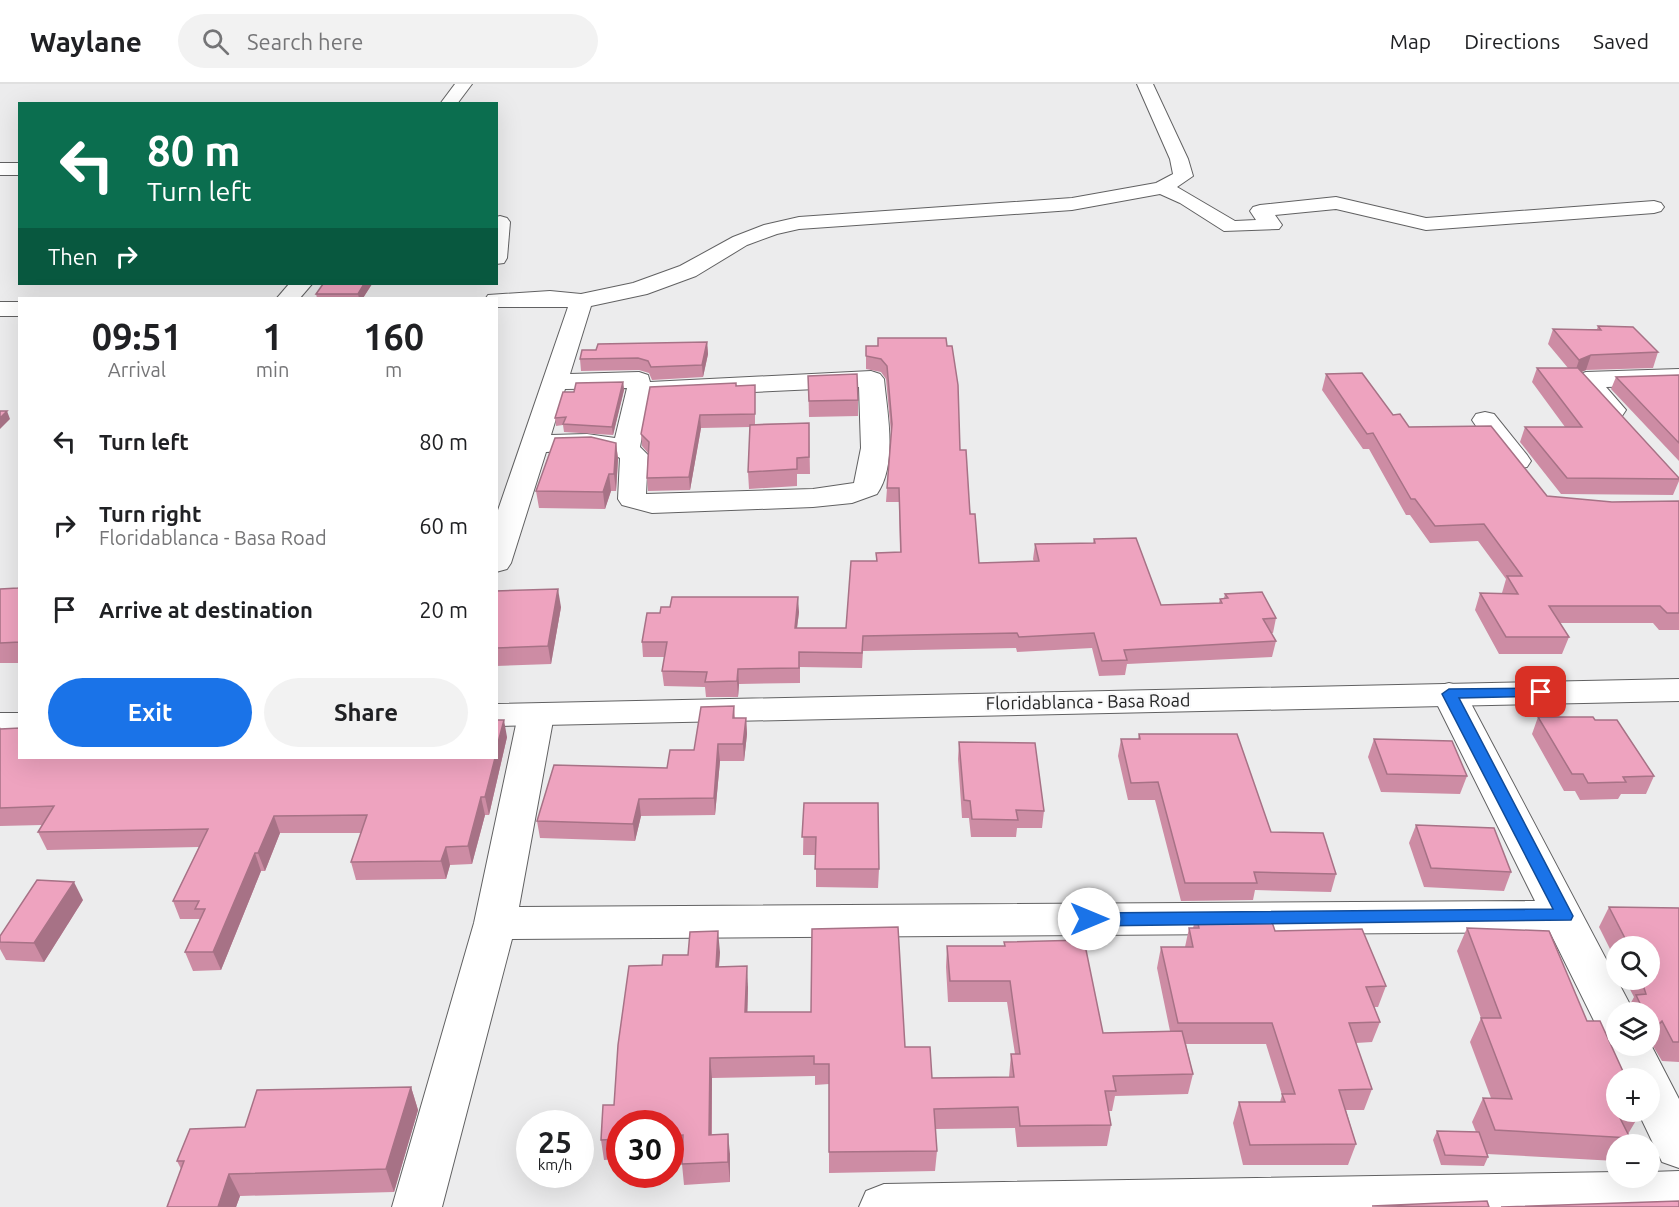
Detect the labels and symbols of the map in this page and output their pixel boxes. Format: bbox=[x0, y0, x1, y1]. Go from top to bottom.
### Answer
pin bbox=[1515, 666, 1566, 717]
street label: Floridablanca - Basa Road bbox=[985, 689, 1191, 713]
position arrow bbox=[1057, 887, 1121, 951]
speed limit sign: 30 bbox=[606, 1110, 684, 1188]

